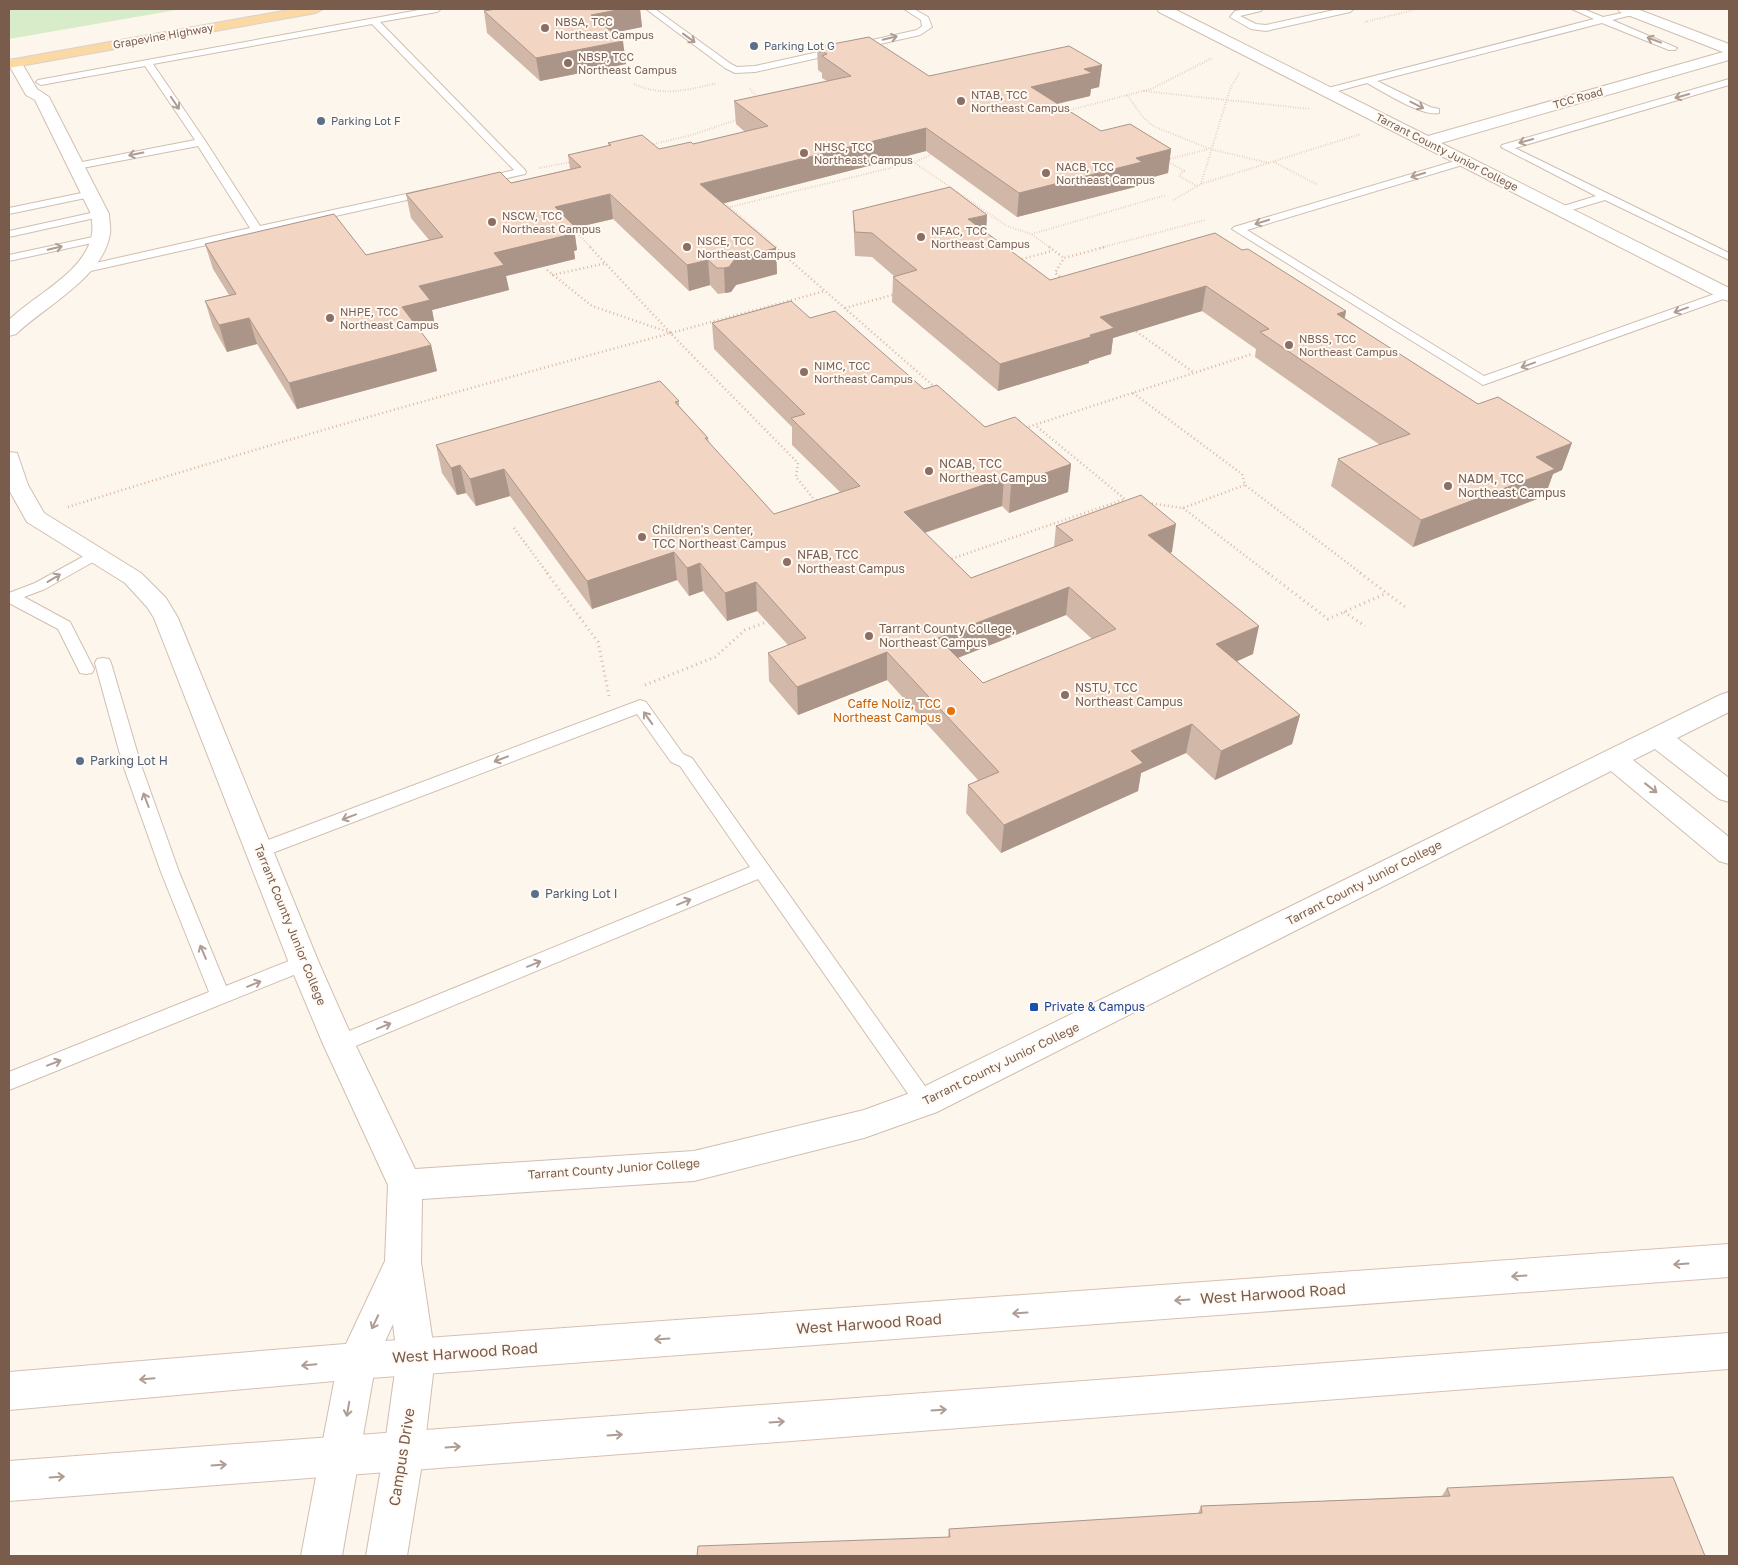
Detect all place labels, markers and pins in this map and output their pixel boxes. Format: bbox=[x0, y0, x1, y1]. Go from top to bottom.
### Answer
place label: NBSA, TCC Northeast Campus bbox=[555, 15, 654, 41]
marker: NBSA, TCC Northeast Campus bbox=[539, 22, 551, 34]
place label: Parking Lot G bbox=[764, 39, 835, 52]
marker: Parking Lot G bbox=[748, 40, 760, 52]
place label: NBSP, TCC Northeast Campus bbox=[578, 50, 677, 76]
marker: NBSP, TCC Northeast Campus bbox=[562, 57, 574, 69]
place label: NTAB, TCC Northeast Campus bbox=[971, 88, 1070, 114]
marker: NTAB, TCC Northeast Campus bbox=[955, 95, 967, 107]
place label: Parking Lot F bbox=[331, 114, 401, 127]
marker: Parking Lot F bbox=[315, 115, 327, 127]
place label: NHSC, TCC Northeast Campus bbox=[814, 140, 913, 166]
marker: NHSC, TCC Northeast Campus bbox=[798, 147, 810, 159]
place label: NACB, TCC Northeast Campus bbox=[1056, 160, 1155, 186]
marker: NACB, TCC Northeast Campus bbox=[1040, 167, 1052, 179]
place label: NSCW, TCC Northeast Campus bbox=[502, 209, 601, 235]
marker: NSCW, TCC Northeast Campus bbox=[486, 216, 498, 228]
place label: NFAC, TCC Northeast Campus bbox=[931, 224, 1030, 250]
marker: NFAC, TCC Northeast Campus bbox=[915, 231, 927, 243]
place label: NSCE, TCC Northeast Campus bbox=[697, 234, 796, 260]
marker: NSCE, TCC Northeast Campus bbox=[681, 241, 693, 253]
place label: NHPE, TCC Northeast Campus bbox=[340, 305, 439, 331]
marker: NHPE, TCC Northeast Campus bbox=[324, 312, 336, 324]
place label: NBSS, TCC Northeast Campus bbox=[1299, 332, 1398, 358]
marker: NBSS, TCC Northeast Campus bbox=[1283, 339, 1295, 351]
place label: NIMC, TCC Northeast Campus bbox=[814, 359, 913, 385]
marker: NIMC, TCC Northeast Campus bbox=[798, 366, 810, 378]
place label: NCAB, TCC Northeast Campus bbox=[939, 456, 1047, 485]
marker: NCAB, TCC Northeast Campus bbox=[923, 465, 935, 477]
place label: NADM, TCC Northeast Campus bbox=[1458, 471, 1566, 500]
marker: NADM, TCC Northeast Campus bbox=[1442, 480, 1454, 492]
place label: Children's Center, TCC Northeast Campus bbox=[652, 522, 786, 551]
marker: Children's Center, TCC Northeast Campus bbox=[636, 531, 648, 543]
place label: NFAB, TCC Northeast Campus bbox=[797, 547, 905, 576]
marker: NFAB, TCC Northeast Campus bbox=[781, 556, 793, 568]
place label: Tarrant County College, Northeast Campus bbox=[879, 621, 1015, 650]
marker: Tarrant County College, Northeast Campus bbox=[863, 630, 875, 642]
place label: NSTU, TCC Northeast Campus bbox=[1075, 680, 1183, 709]
marker: NSTU, TCC Northeast Campus bbox=[1059, 689, 1071, 701]
place label: Caffe Noliz, TCC Northeast Campus bbox=[833, 696, 941, 725]
marker: Caffe Noliz, TCC Northeast Campus bbox=[945, 705, 957, 717]
place label: Parking Lot H bbox=[90, 753, 168, 768]
marker: Parking Lot H bbox=[74, 755, 86, 767]
place label: Parking Lot I bbox=[545, 886, 617, 901]
marker: Parking Lot I bbox=[529, 888, 541, 900]
place label: Private & Campus bbox=[1044, 999, 1145, 1014]
marker: Private & Campus bbox=[1028, 1001, 1040, 1013]

